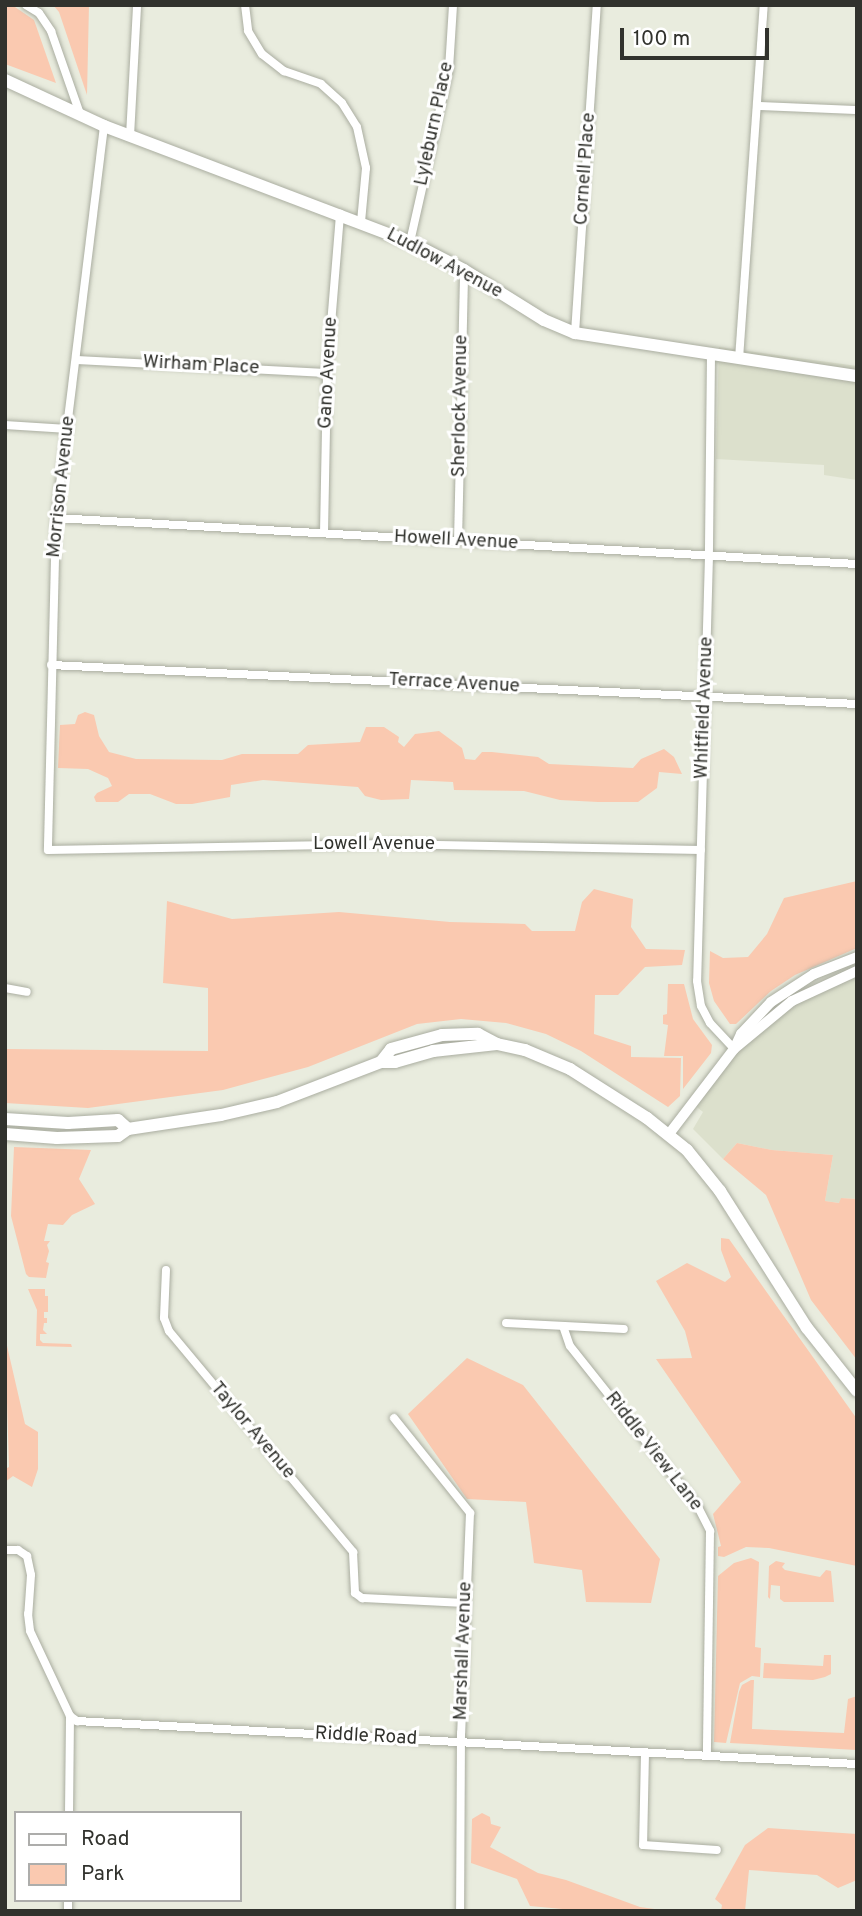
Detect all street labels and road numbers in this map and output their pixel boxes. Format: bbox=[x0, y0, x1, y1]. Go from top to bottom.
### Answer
street label: Lyleburn Place bbox=[411, 60, 459, 188]
street label: Cornell Place bbox=[571, 112, 601, 226]
street label: Ludlow Avenue bbox=[382, 224, 506, 304]
street label: Gano Avenue bbox=[315, 316, 343, 430]
street label: Sherlock Avenue bbox=[448, 334, 474, 478]
street label: Wirham Place bbox=[142, 352, 260, 380]
street label: Morrison Avenue bbox=[43, 415, 81, 559]
street label: Howell Avenue bbox=[393, 526, 519, 556]
street label: Whitfield Avenue bbox=[691, 636, 719, 780]
street label: Terrace Avenue bbox=[387, 669, 521, 699]
street label: Lowell Avenue bbox=[313, 834, 435, 856]
street label: Taylor Avenue bbox=[204, 1377, 300, 1485]
street label: Riddle View Lane bbox=[599, 1388, 707, 1516]
street label: Marshall Avenue bbox=[450, 1581, 478, 1721]
street label: Riddle Road bbox=[314, 1723, 418, 1751]

